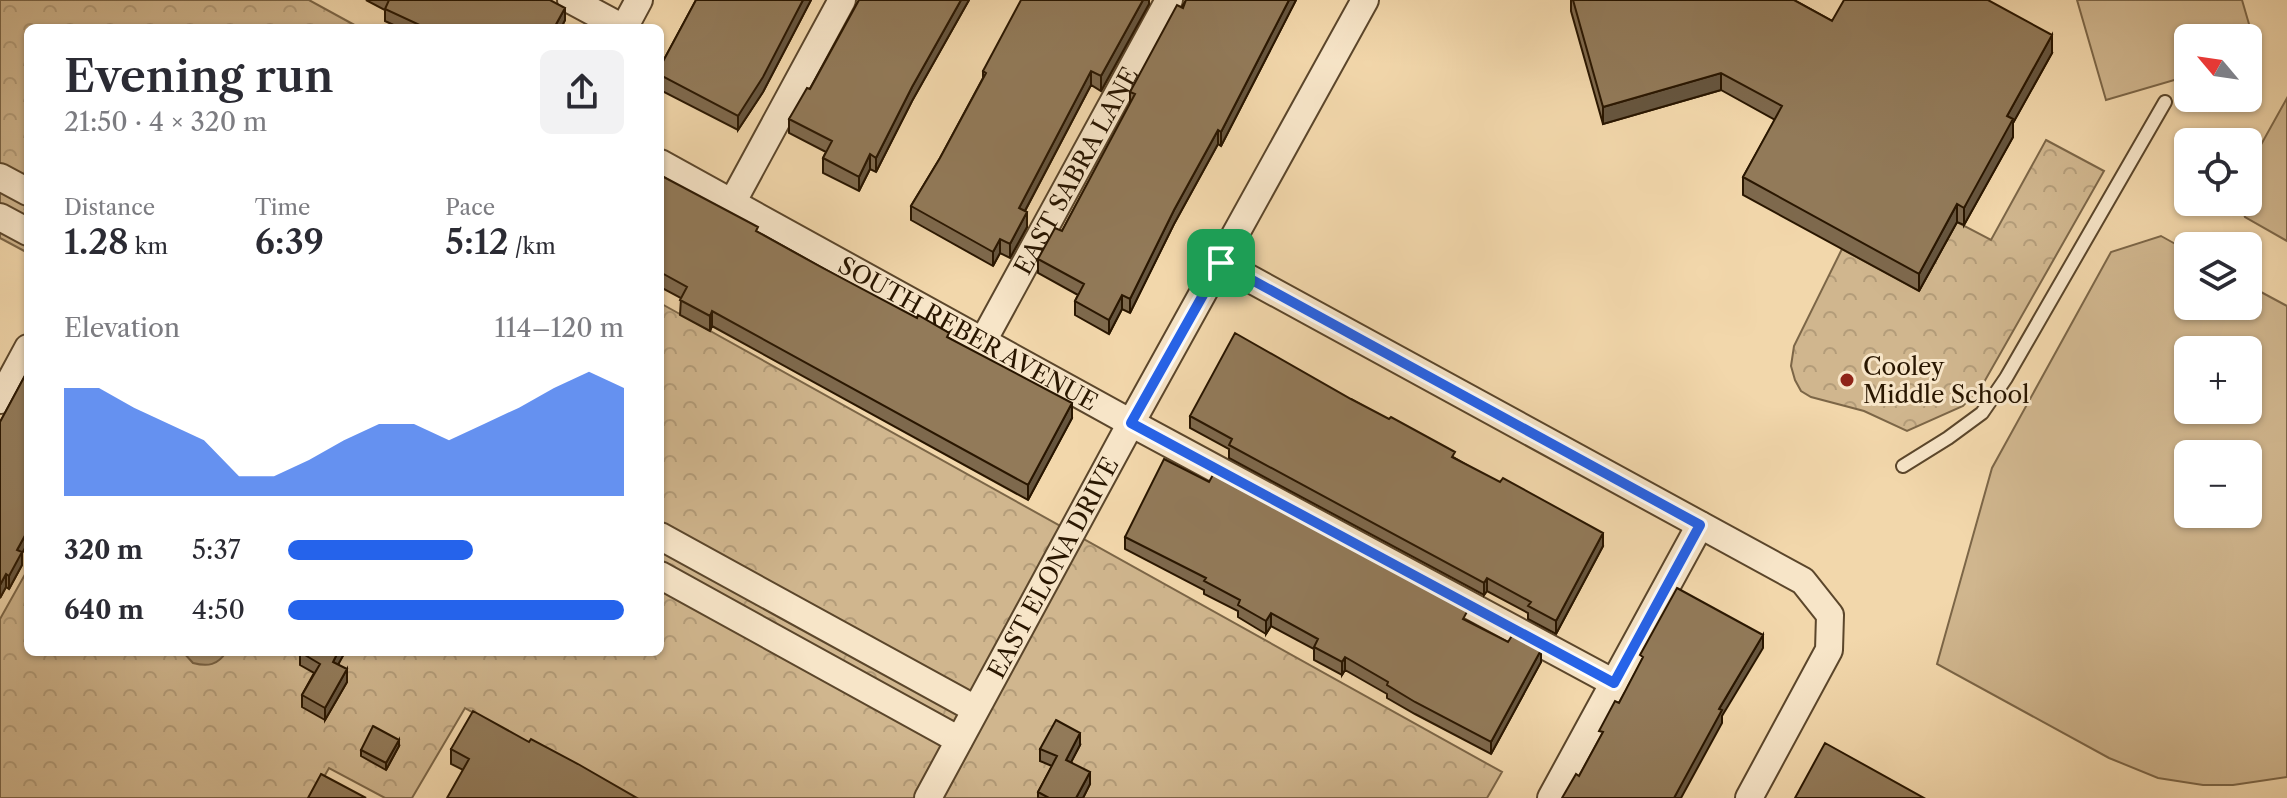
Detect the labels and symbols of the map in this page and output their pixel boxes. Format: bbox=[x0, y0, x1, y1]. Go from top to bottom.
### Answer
north arrow bbox=[2174, 24, 2262, 112]
street label: EAST SABRA LANE bbox=[1008, 62, 1144, 279]
pin bbox=[1187, 229, 1255, 297]
street label: SOUTH REBER AVENUE bbox=[834, 250, 1103, 416]
place label: Cooley Middle School bbox=[1863, 352, 2029, 409]
marker: Cooley Middle School bbox=[1838, 371, 1856, 389]
street label: EAST ELONA DRIVE bbox=[981, 452, 1124, 683]

